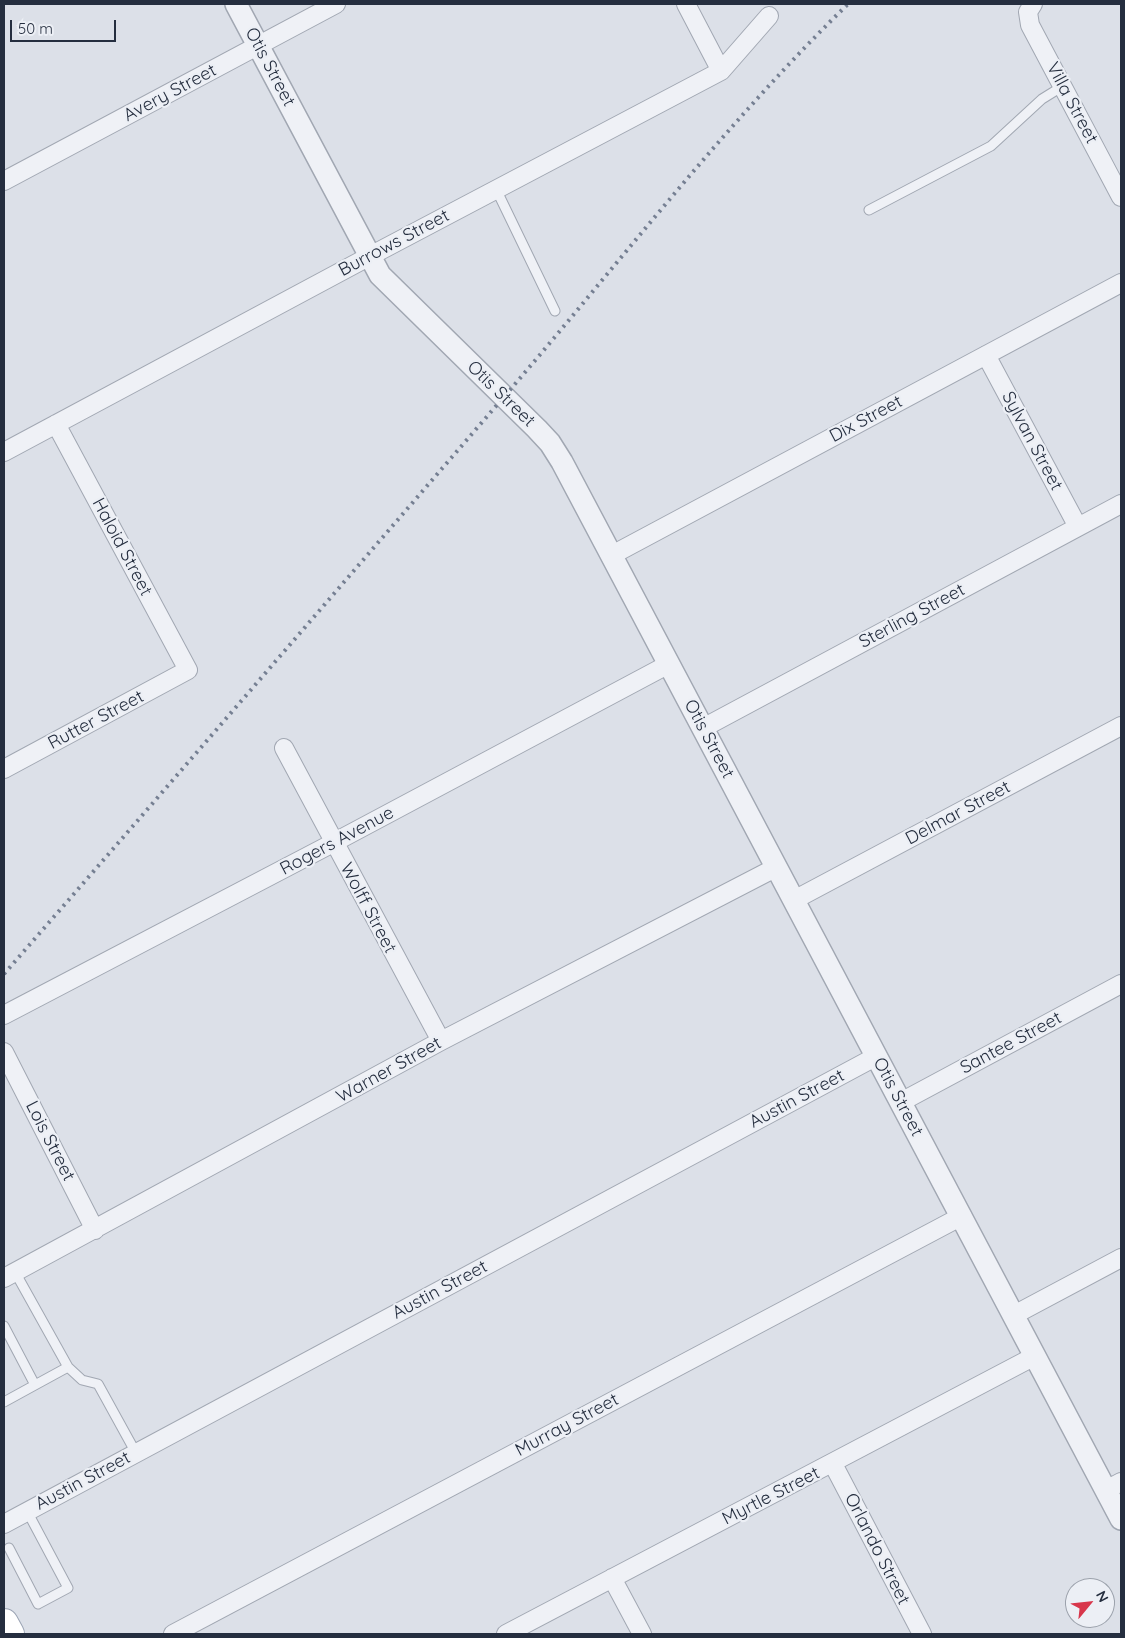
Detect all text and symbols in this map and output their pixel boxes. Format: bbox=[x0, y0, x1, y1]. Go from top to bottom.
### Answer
scale bar bbox=[12, 10, 119, 42]
text: 50 m bbox=[18, 19, 53, 38]
street label: Otis Street bbox=[240, 24, 300, 110]
street label: Villa Street bbox=[1042, 59, 1102, 147]
street label: Avery Street bbox=[120, 60, 220, 126]
street label: Burrows Street bbox=[335, 205, 453, 281]
street label: Otis Street bbox=[462, 356, 540, 432]
street label: Sylvan Street bbox=[997, 388, 1067, 494]
street label: Dix Street bbox=[826, 391, 906, 447]
street label: Haloid Street bbox=[87, 494, 157, 600]
street label: Sterling Street bbox=[855, 579, 969, 653]
street label: Rutter Street bbox=[44, 686, 148, 754]
street label: Otis Street bbox=[679, 696, 739, 782]
street label: Delmar Street bbox=[902, 776, 1014, 850]
street label: Rogers Avenue bbox=[276, 802, 398, 880]
street label: Wolff Street bbox=[335, 859, 401, 957]
street label: Santee Street bbox=[957, 1007, 1065, 1079]
street label: Warner Street bbox=[333, 1032, 445, 1108]
street label: Otis Street bbox=[868, 1054, 928, 1140]
street label: Austin Street bbox=[746, 1065, 848, 1133]
street label: Lois Street bbox=[21, 1097, 79, 1185]
street label: Austin Street bbox=[389, 1256, 491, 1324]
street label: Murray Street bbox=[512, 1389, 622, 1461]
street label: Austin Street bbox=[32, 1447, 134, 1515]
street label: Myrtle Street bbox=[719, 1462, 823, 1530]
street label: Orlando Street bbox=[840, 1490, 914, 1608]
north arrow bbox=[1065, 1578, 1115, 1628]
text: N bbox=[1092, 1588, 1113, 1605]

